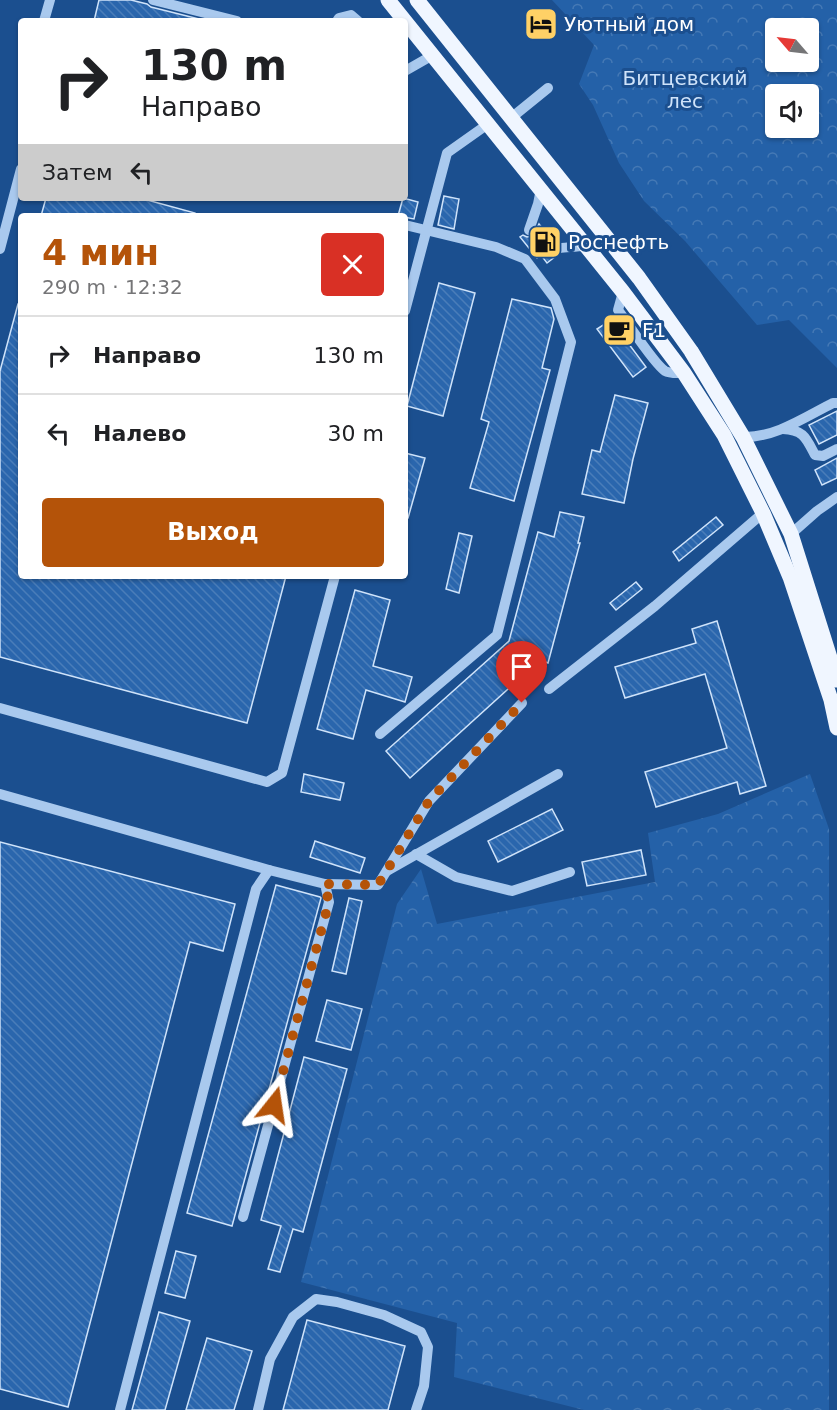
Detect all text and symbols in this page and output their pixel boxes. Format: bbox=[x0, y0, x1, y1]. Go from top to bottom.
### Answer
hotel icon: Уютный дом bbox=[523, 6, 559, 42]
place label: Уютный дом bbox=[564, 12, 694, 36]
north arrow bbox=[765, 18, 819, 72]
map controls bbox=[765, 18, 819, 138]
text: 130 m bbox=[141, 41, 287, 90]
icon: right bbox=[42, 42, 120, 120]
park label: Битцевский лес bbox=[622, 66, 748, 113]
button: sound bbox=[765, 84, 819, 138]
text: Направо bbox=[141, 91, 262, 122]
icon: left bbox=[125, 156, 158, 189]
text: Затем bbox=[42, 160, 113, 185]
fuel station icon: Роснефть bbox=[527, 224, 563, 260]
place label: Роснефть bbox=[568, 230, 669, 254]
text: 4 мин bbox=[42, 232, 159, 273]
button: close bbox=[321, 233, 384, 296]
text: 290 m · 12:32 bbox=[42, 275, 183, 299]
cafe icon: F1 bbox=[601, 312, 637, 348]
place label: F1 bbox=[642, 318, 666, 342]
icon: right bbox=[42, 339, 75, 372]
text: Направо bbox=[93, 343, 201, 368]
text: 130 m bbox=[314, 343, 384, 368]
icon: left bbox=[42, 417, 75, 450]
text: Налево bbox=[93, 421, 186, 446]
text: 30 m bbox=[328, 421, 384, 446]
button: Выход bbox=[42, 498, 384, 567]
pin bbox=[496, 641, 547, 703]
icon: arrive bbox=[505, 650, 538, 683]
position arrow bbox=[242, 1073, 306, 1137]

